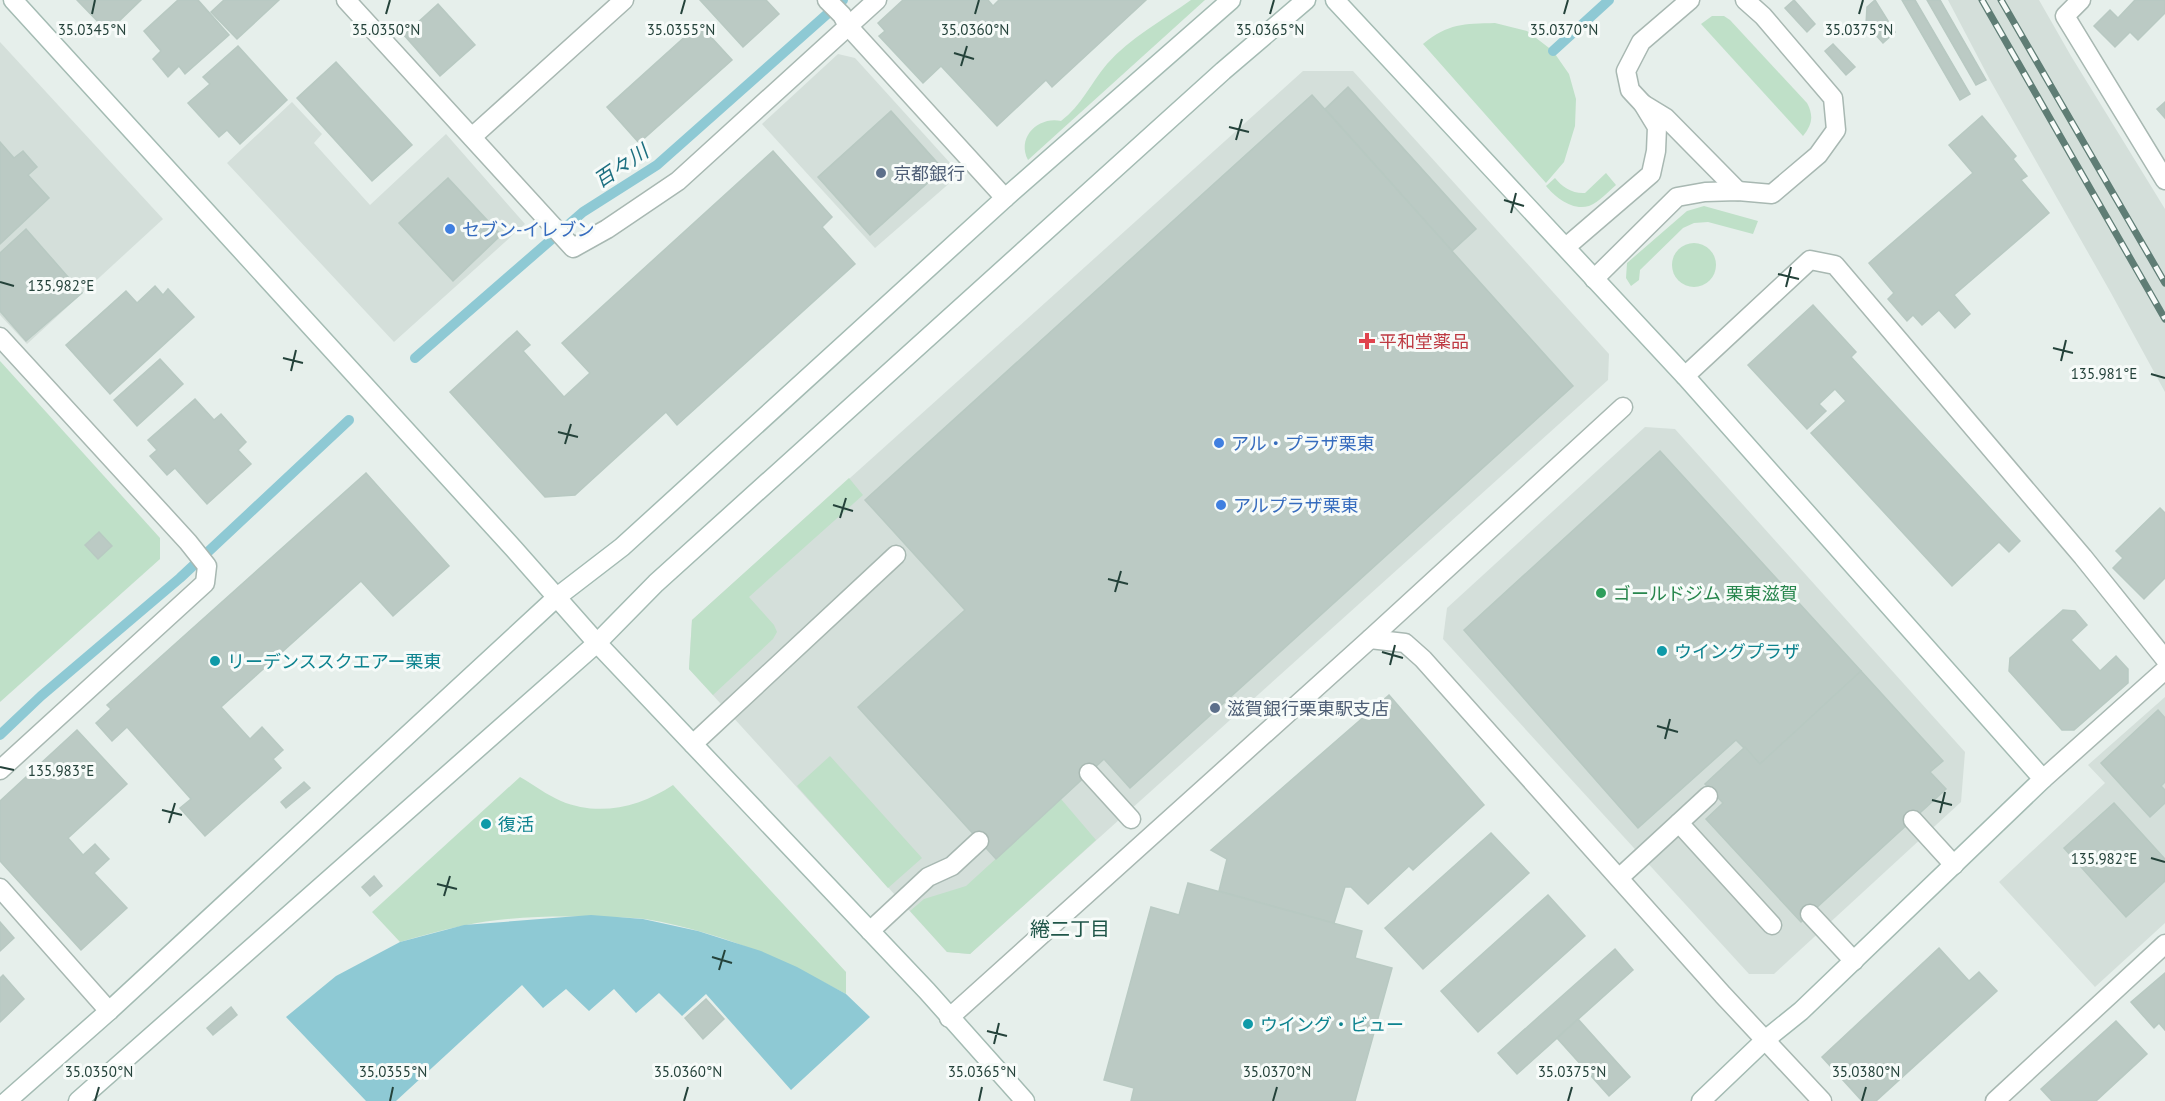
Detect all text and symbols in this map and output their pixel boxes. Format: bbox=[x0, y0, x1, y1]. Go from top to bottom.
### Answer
text: 35.0345°N bbox=[58, 20, 126, 39]
text: 35.0350°N bbox=[352, 20, 420, 39]
text: 35.0355°N bbox=[647, 20, 715, 39]
text: 35.0360°N bbox=[941, 20, 1009, 39]
text: 35.0365°N bbox=[1236, 20, 1304, 39]
text: 35.0370°N bbox=[1530, 20, 1598, 39]
text: 35.0375°N bbox=[1825, 20, 1893, 39]
water label: 百々川 bbox=[589, 137, 655, 194]
place label: 京都銀行 bbox=[893, 162, 965, 185]
marker: 京都銀行 bbox=[874, 166, 888, 180]
place label: セブン-イレブン bbox=[462, 218, 594, 241]
marker: セブン-イレブン bbox=[443, 222, 457, 236]
text: 135.982°E bbox=[28, 276, 94, 295]
place label: 平和堂薬品 bbox=[1379, 330, 1469, 353]
marker: 平和堂薬品 bbox=[1360, 334, 1374, 348]
text: 135.981°E bbox=[2071, 364, 2137, 383]
place label: アル・プラザ栗東 bbox=[1231, 432, 1375, 455]
marker: アル・プラザ栗東 bbox=[1212, 436, 1226, 450]
place label: アルプラザ栗東 bbox=[1233, 494, 1359, 517]
marker: アルプラザ栗東 bbox=[1214, 498, 1228, 512]
place label: ゴールドジム 栗東滋賀 bbox=[1613, 582, 1798, 605]
marker: ゴールドジム 栗東滋賀 bbox=[1594, 586, 1608, 600]
place label: ウイングプラザ bbox=[1674, 640, 1800, 663]
marker: ウイングプラザ bbox=[1655, 644, 1669, 658]
place label: リーデンススクエアー栗東 bbox=[227, 650, 442, 673]
marker: リーデンススクエアー栗東 bbox=[208, 654, 222, 668]
place label: 滋賀銀行栗東駅支店 bbox=[1227, 697, 1389, 720]
marker: 滋賀銀行栗東駅支店 bbox=[1208, 701, 1222, 715]
text: 135.983°E bbox=[28, 761, 94, 780]
place label: 復活 bbox=[498, 813, 534, 836]
marker: 復活 bbox=[479, 817, 493, 831]
text: 135.982°E bbox=[2071, 849, 2137, 868]
district label: 綣二丁目 bbox=[1030, 916, 1110, 942]
place label: ウイング・ビュー bbox=[1260, 1013, 1404, 1036]
marker: ウイング・ビュー bbox=[1241, 1017, 1255, 1031]
text: 35.0350°N bbox=[65, 1062, 133, 1081]
text: 35.0355°N bbox=[359, 1062, 427, 1081]
text: 35.0360°N bbox=[654, 1062, 722, 1081]
text: 35.0365°N bbox=[948, 1062, 1016, 1081]
text: 35.0370°N bbox=[1243, 1062, 1311, 1081]
text: 35.0375°N bbox=[1538, 1062, 1606, 1081]
text: 35.0380°N bbox=[1832, 1062, 1900, 1081]

